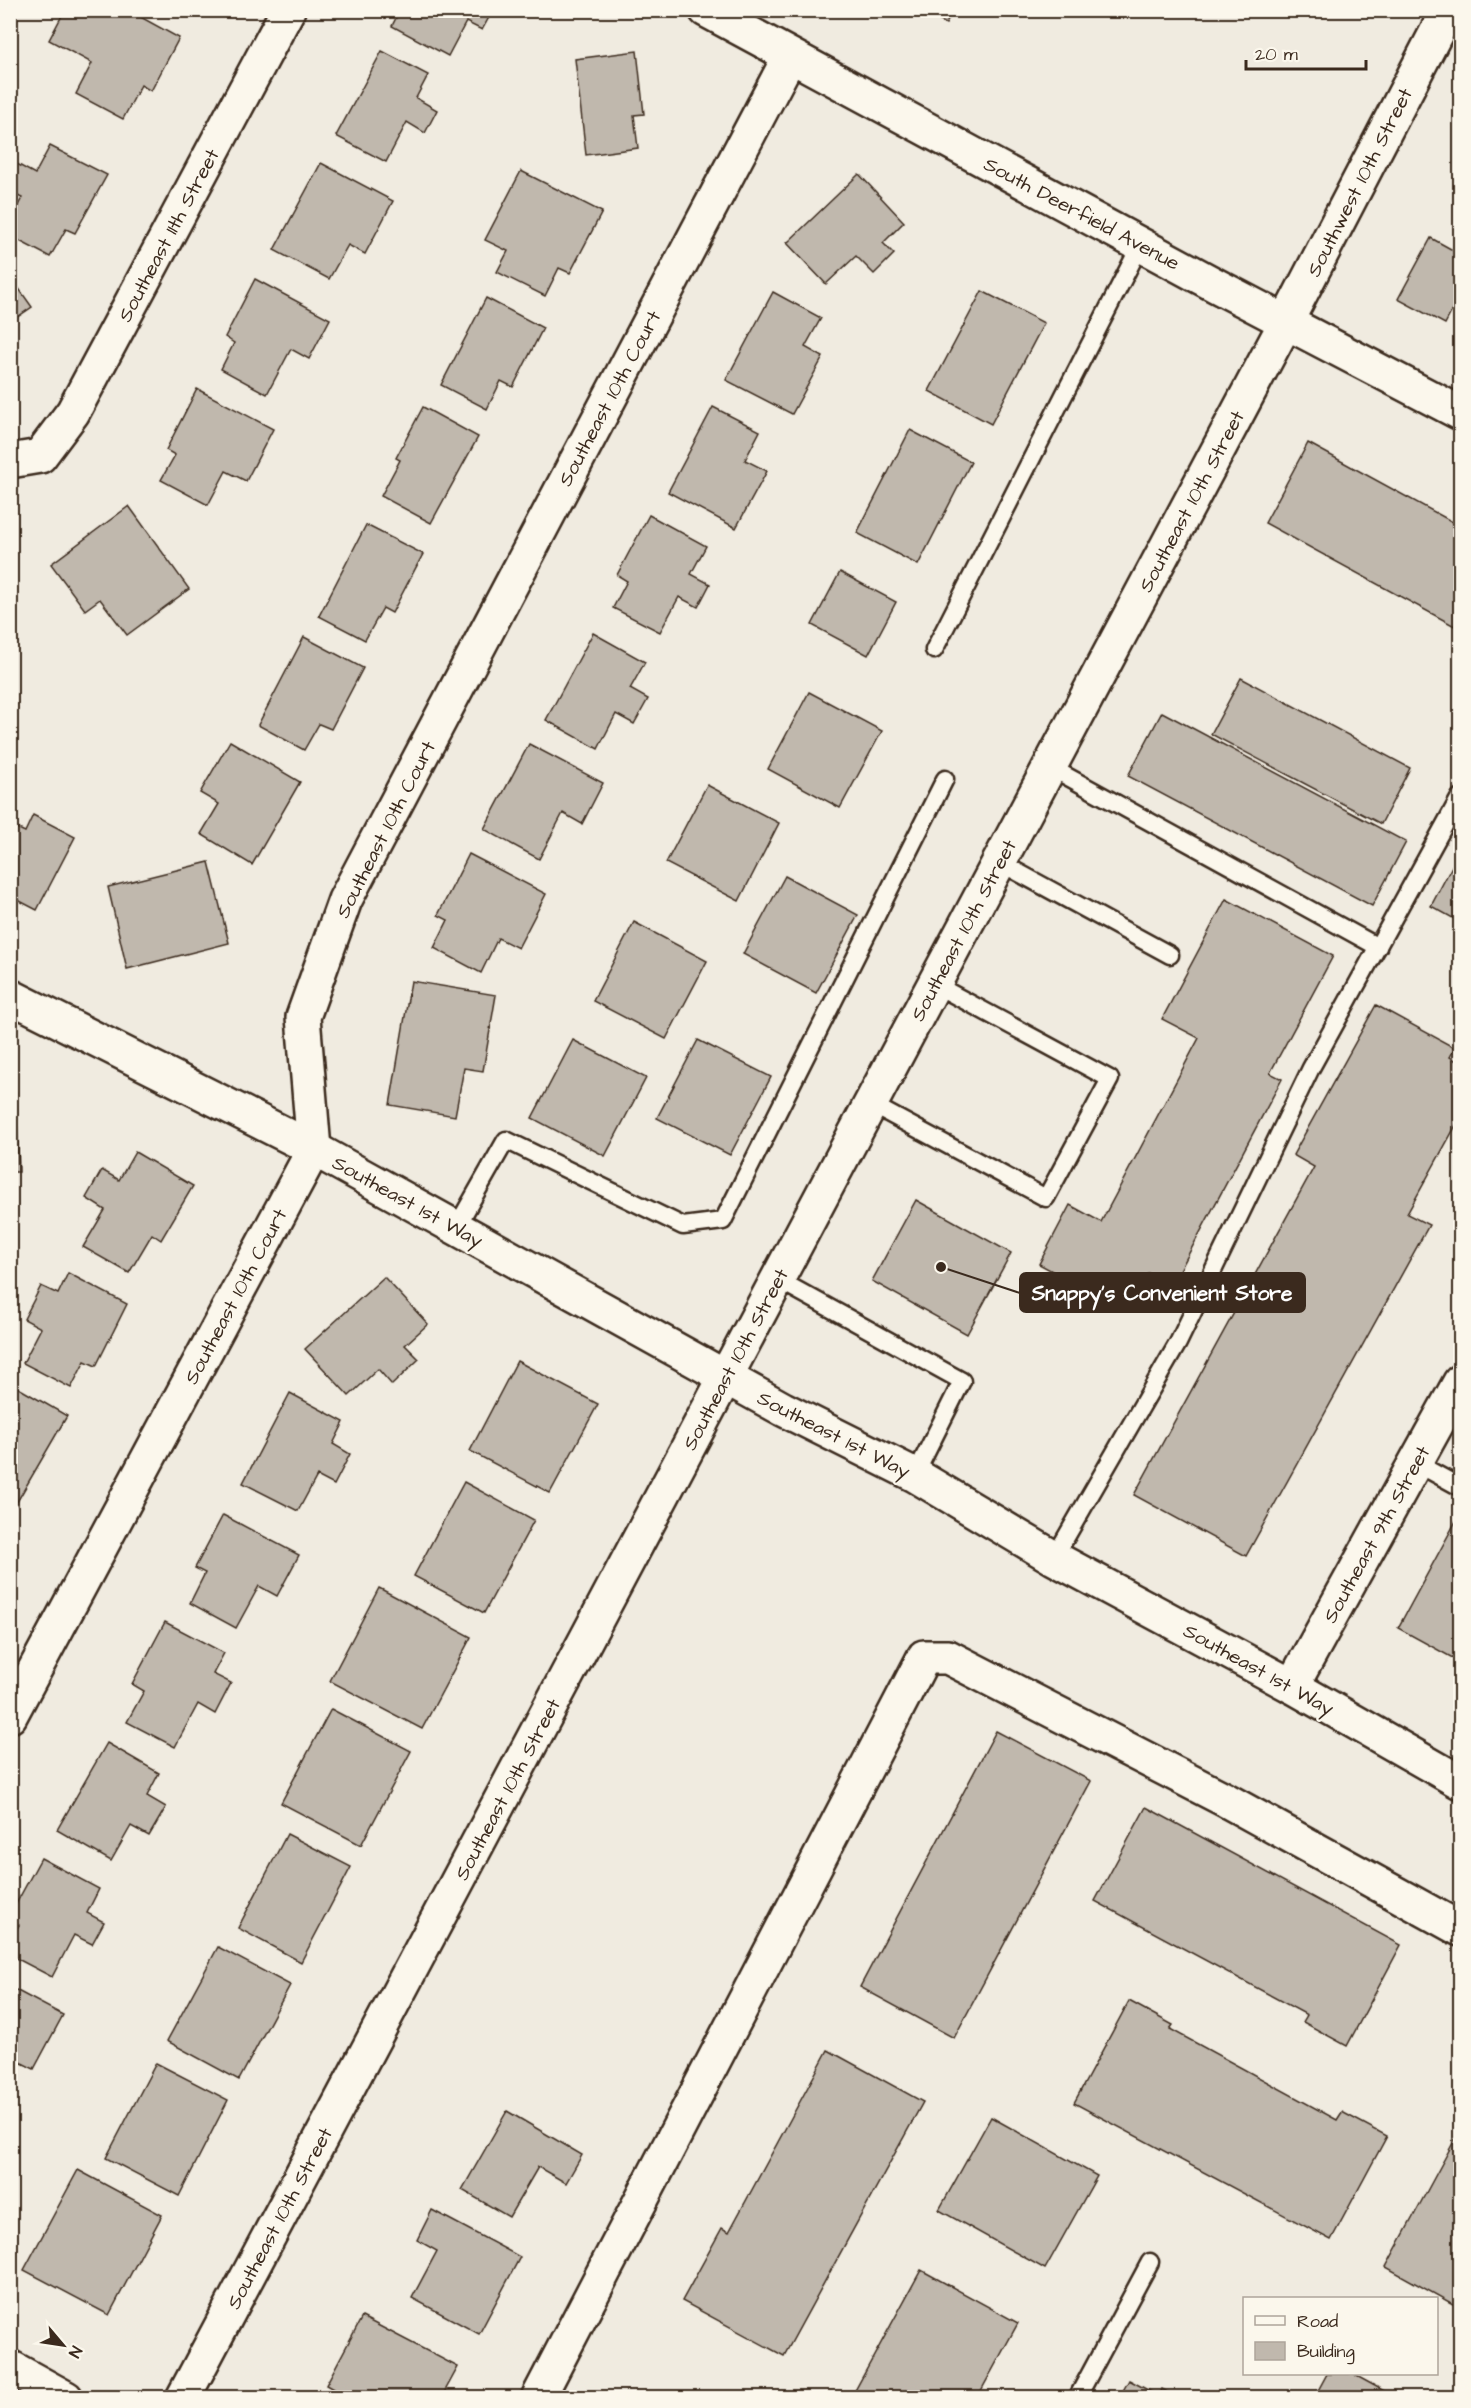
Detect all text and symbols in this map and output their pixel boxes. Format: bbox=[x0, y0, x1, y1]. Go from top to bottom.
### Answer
scale bar bbox=[1246, 33, 1366, 71]
text: 20 m bbox=[1255, 42, 1298, 67]
street label: Southwest 10th Street bbox=[1300, 83, 1420, 282]
street label: Southeast 11th Street bbox=[111, 144, 226, 327]
street label: South Deerfield Avenue bbox=[979, 150, 1185, 278]
street label: Southeast 10th Court bbox=[552, 306, 668, 491]
street label: Southeast 10th Street bbox=[1132, 406, 1252, 597]
street label: Southeast 10th Court bbox=[329, 736, 443, 923]
street label: Southeast 10th Street bbox=[904, 835, 1024, 1026]
street label: Southeast 1st Way bbox=[327, 1149, 488, 1256]
street label: Southeast 10th Court bbox=[178, 1204, 294, 1389]
street label: Southeast 10th Street bbox=[676, 1264, 796, 1455]
callout: Snappy's Convenient Store bbox=[1020, 1273, 1305, 1312]
text: Snappy's Convenient Store bbox=[1031, 1279, 1293, 1311]
street label: Southeast 1st Way bbox=[752, 1384, 915, 1486]
street label: Southeast 9th Street bbox=[1317, 1441, 1437, 1628]
street label: Southeast 1st Way bbox=[1178, 1617, 1339, 1724]
street label: Southeast 10th Street bbox=[448, 1694, 568, 1885]
street label: Southeast 10th Street bbox=[220, 2123, 340, 2314]
legend bbox=[1243, 2297, 1438, 2375]
text: Road bbox=[1297, 2309, 1338, 2334]
north arrow bbox=[33, 2315, 93, 2375]
text: Building bbox=[1297, 2339, 1355, 2365]
text: N bbox=[63, 2342, 87, 2362]

